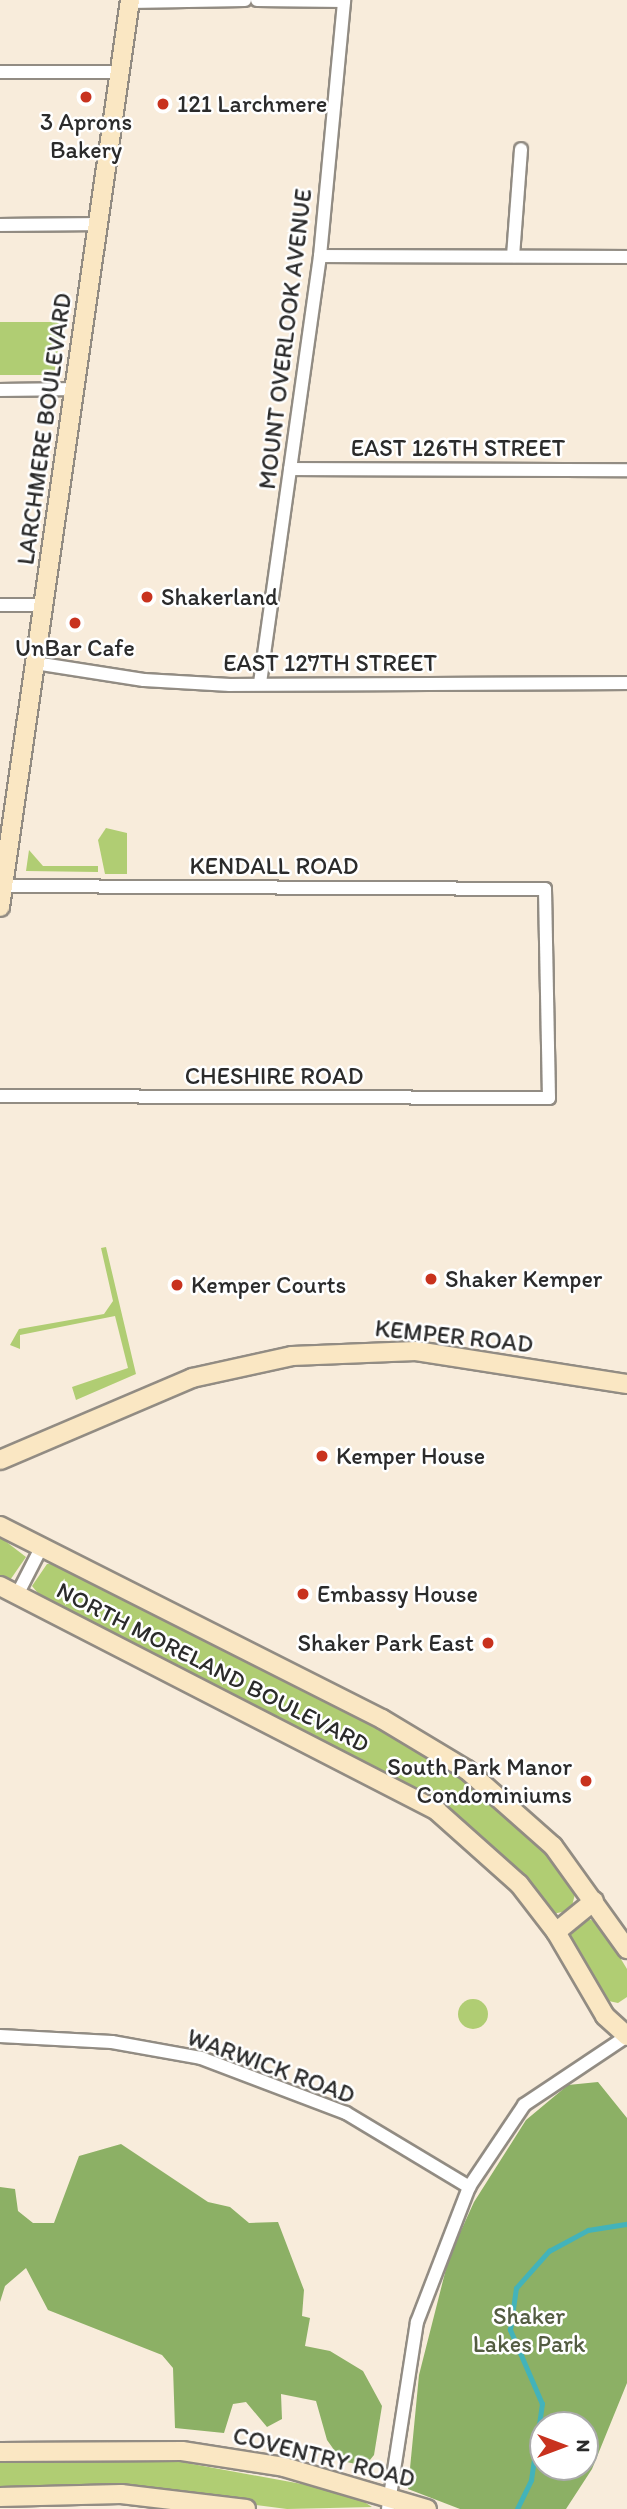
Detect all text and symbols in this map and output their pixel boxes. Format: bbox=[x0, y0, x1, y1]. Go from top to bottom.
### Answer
marker: 3 Aprons Bakery bbox=[78, 89, 94, 105]
place label: 121 Larchmere bbox=[177, 90, 327, 118]
marker: 121 Larchmere bbox=[155, 96, 171, 112]
place label: 3 Aprons Bakery bbox=[40, 108, 132, 164]
street label: MOUNT OVERLOOK AVENUE bbox=[252, 187, 318, 491]
street label: LARCHMERE BOULEVARD bbox=[11, 291, 77, 567]
street label: EAST 126TH STREET bbox=[351, 434, 565, 462]
place label: Shakerland bbox=[161, 583, 278, 611]
marker: Shakerland bbox=[139, 589, 155, 605]
marker: UnBar Cafe bbox=[67, 615, 83, 631]
place label: UnBar Cafe bbox=[15, 634, 135, 662]
street label: EAST 127TH STREET bbox=[223, 649, 437, 677]
street label: KENDALL ROAD bbox=[190, 852, 358, 880]
street label: CHESHIRE ROAD bbox=[185, 1062, 363, 1090]
place label: Shaker Kemper bbox=[445, 1265, 602, 1293]
place label: Kemper Courts bbox=[191, 1271, 346, 1299]
marker: Shaker Kemper bbox=[423, 1271, 439, 1287]
marker: Kemper Courts bbox=[169, 1277, 185, 1293]
street label: KEMPER ROAD bbox=[374, 1313, 534, 1359]
place label: Kemper House bbox=[336, 1442, 485, 1470]
marker: Kemper House bbox=[314, 1448, 330, 1464]
street label: NORTH MORELAND BOULEVARD bbox=[52, 1576, 374, 1758]
place label: Embassy House bbox=[317, 1580, 478, 1608]
marker: Embassy House bbox=[295, 1586, 311, 1602]
place label: Shaker Park East bbox=[299, 1629, 474, 1657]
marker: Shaker Park East bbox=[480, 1635, 496, 1651]
place label: South Park Manor Condominiums bbox=[388, 1753, 572, 1809]
marker: South Park Manor Condominiums bbox=[578, 1773, 594, 1789]
street label: WARWICK ROAD bbox=[184, 2022, 358, 2110]
park label: Shaker Lakes Park bbox=[473, 2302, 585, 2358]
north arrow bbox=[529, 2411, 599, 2481]
street label: COVENTRY ROAD bbox=[230, 2420, 418, 2494]
text: N bbox=[572, 2440, 595, 2452]

